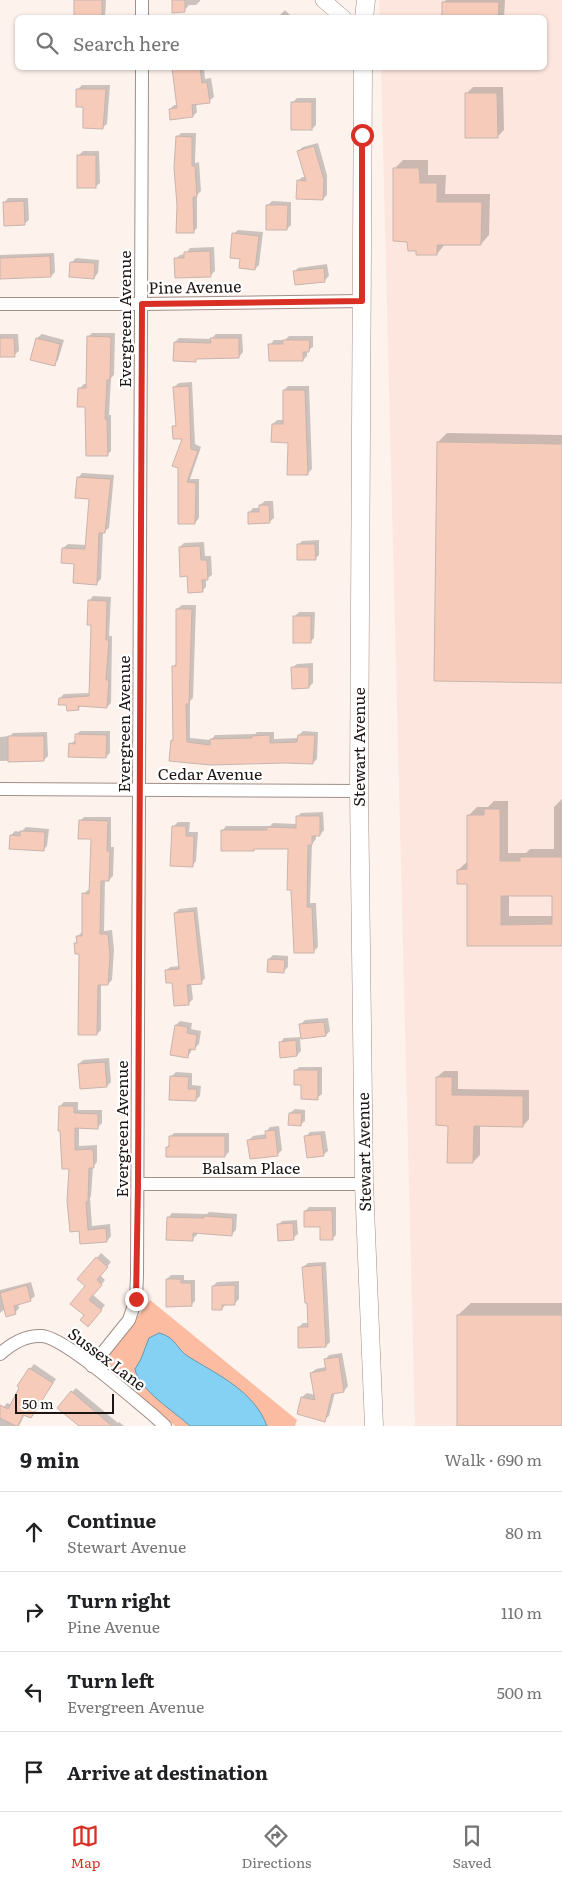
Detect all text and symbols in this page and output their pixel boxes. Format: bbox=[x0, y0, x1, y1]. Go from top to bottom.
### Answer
search box bbox=[15, 15, 547, 70]
icon: search bbox=[33, 29, 61, 57]
text: Search here bbox=[73, 29, 180, 57]
route start bbox=[351, 124, 374, 147]
street label: Evergreen Avenue bbox=[112, 250, 136, 388]
street label: Pine Avenue bbox=[148, 273, 242, 299]
street label: Evergreen Avenue bbox=[111, 655, 135, 793]
street label: Stewart Avenue bbox=[346, 687, 370, 807]
street label: Cedar Avenue bbox=[158, 761, 262, 785]
street label: Evergreen Avenue bbox=[109, 1060, 133, 1198]
street label: Stewart Avenue bbox=[350, 1092, 376, 1212]
street label: Balsam Place bbox=[202, 1155, 300, 1179]
route end bbox=[125, 1288, 148, 1311]
street label: Sussex Lane bbox=[64, 1321, 152, 1395]
scale bar bbox=[15, 1391, 114, 1414]
text: 50 m bbox=[22, 1393, 54, 1413]
text: 9 min bbox=[20, 1443, 80, 1474]
text: Walk · 690 m bbox=[444, 1447, 542, 1471]
text: Continue bbox=[67, 1506, 156, 1534]
icon: ahead bbox=[20, 1518, 48, 1546]
text: 80 m bbox=[505, 1520, 542, 1544]
text: Stewart Avenue bbox=[67, 1534, 186, 1558]
text: Turn right bbox=[67, 1586, 171, 1614]
icon: right bbox=[20, 1598, 48, 1626]
text: 110 m bbox=[501, 1600, 542, 1624]
text: Pine Avenue bbox=[67, 1614, 160, 1638]
text: Turn left bbox=[67, 1666, 154, 1694]
icon: left bbox=[20, 1678, 48, 1706]
text: 500 m bbox=[497, 1680, 542, 1704]
text: Evergreen Avenue bbox=[67, 1694, 204, 1718]
icon: arrive bbox=[20, 1758, 48, 1786]
text: Arrive at destination bbox=[67, 1758, 268, 1786]
tab: Map bbox=[71, 1822, 100, 1872]
tab: Directions bbox=[241, 1822, 311, 1872]
tab: Saved bbox=[452, 1822, 491, 1872]

